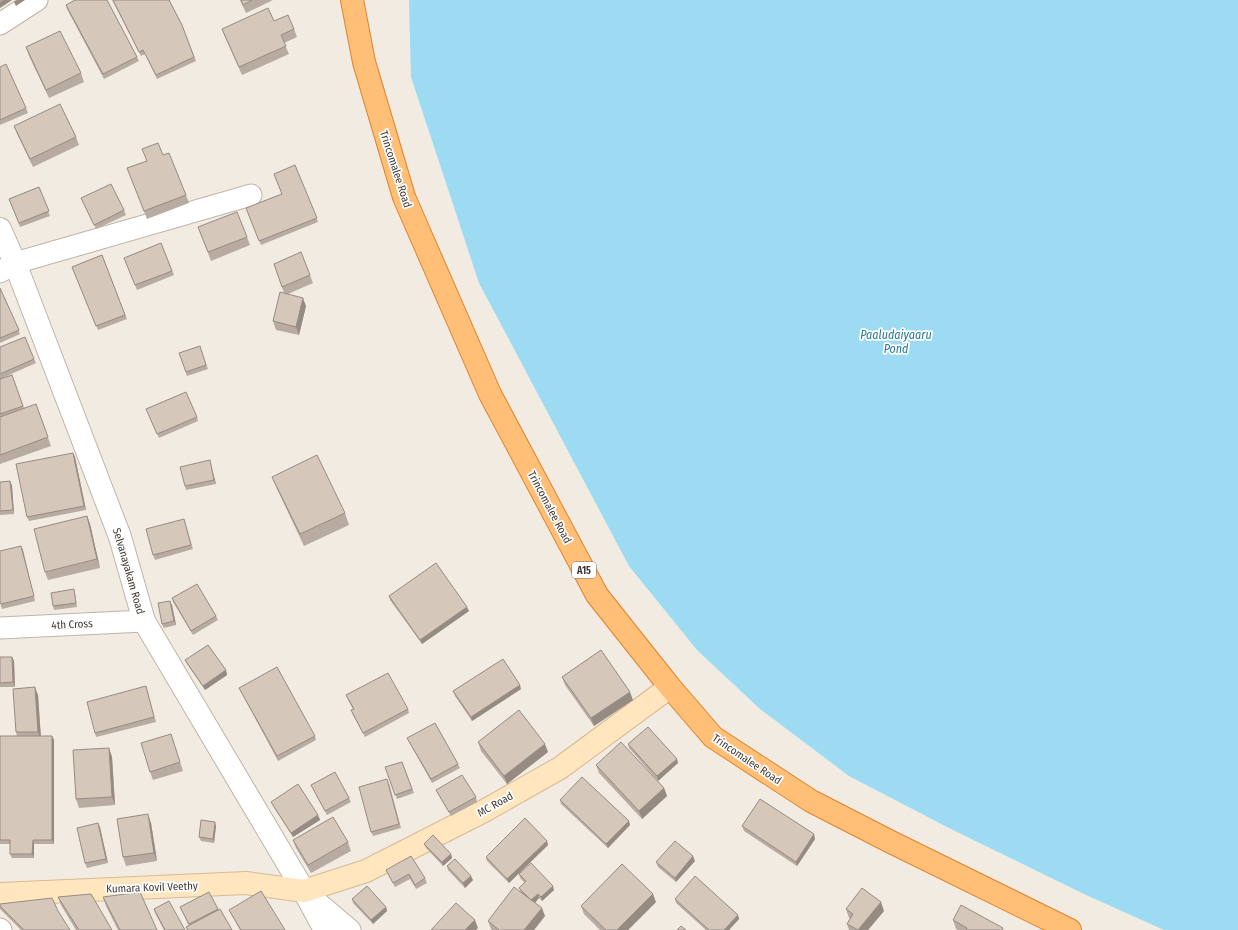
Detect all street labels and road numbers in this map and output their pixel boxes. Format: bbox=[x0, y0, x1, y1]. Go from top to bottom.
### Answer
street label: Trincomalee Road bbox=[377, 129, 414, 209]
street label: Trincomalee Road bbox=[525, 469, 574, 546]
street label: Selvanayakam Road bbox=[110, 526, 147, 616]
road number: A15 bbox=[572, 562, 596, 578]
street label: 4th Cross bbox=[51, 617, 93, 632]
street label: Trincomalee Road bbox=[710, 732, 784, 787]
street label: MC Road bbox=[475, 789, 515, 820]
street label: Kumara Kovil Veethy bbox=[106, 879, 198, 896]

